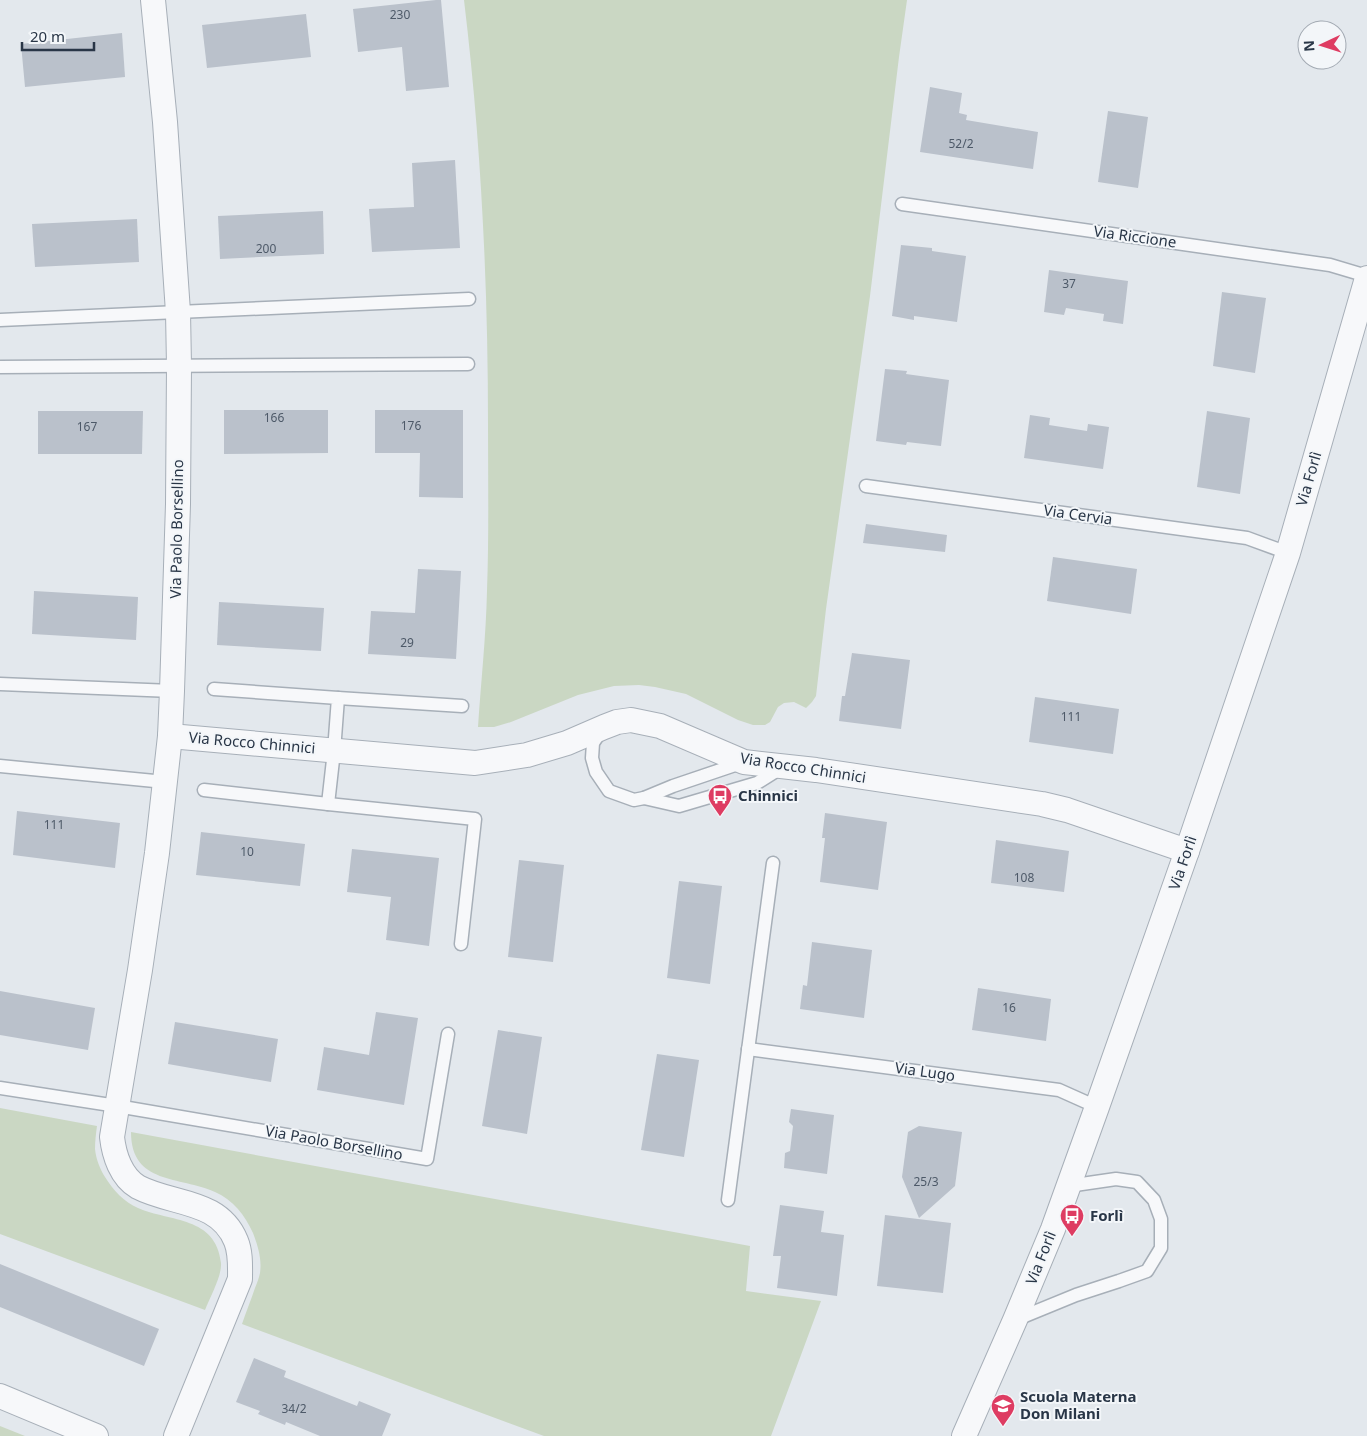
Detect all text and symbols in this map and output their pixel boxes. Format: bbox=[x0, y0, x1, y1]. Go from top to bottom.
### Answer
house number: 230 bbox=[390, 6, 410, 23]
scale bar bbox=[22, 20, 95, 52]
north arrow bbox=[1297, 20, 1347, 70]
text: 20 m bbox=[30, 26, 65, 46]
text: N bbox=[1299, 40, 1318, 52]
house number: 52/2 bbox=[948, 135, 974, 152]
street label: Via Riccione bbox=[1092, 220, 1178, 252]
house number: 200 bbox=[256, 240, 276, 257]
house number: 37 bbox=[1062, 275, 1076, 292]
house number: 166 bbox=[264, 409, 284, 426]
house number: 176 bbox=[401, 417, 421, 434]
house number: 167 bbox=[77, 418, 97, 435]
street label: Via Forlì bbox=[1291, 449, 1325, 508]
street label: Via Paolo Borsellino bbox=[165, 459, 187, 599]
street label: Via Cervia bbox=[1042, 499, 1114, 529]
house number: 29 bbox=[400, 634, 414, 651]
house number: 111 bbox=[1061, 708, 1081, 725]
street label: Via Rocco Chinnici bbox=[188, 727, 316, 758]
street label: Via Rocco Chinnici bbox=[739, 747, 867, 787]
bus stop icon: Chinnici bbox=[707, 783, 733, 817]
place label: Chinnici bbox=[738, 785, 798, 805]
house number: 111 bbox=[44, 816, 64, 833]
street label: Via Forlì bbox=[1163, 833, 1201, 892]
house number: 10 bbox=[240, 843, 254, 860]
house number: 108 bbox=[1014, 869, 1034, 886]
house number: 16 bbox=[1002, 999, 1016, 1016]
street label: Via Lugo bbox=[894, 1057, 957, 1085]
street label: Via Paolo Borsellino bbox=[264, 1120, 404, 1164]
house number: 25/3 bbox=[913, 1173, 939, 1190]
bus stop icon: Forlì bbox=[1059, 1203, 1085, 1237]
place label: Forlì bbox=[1090, 1205, 1124, 1225]
street label: Via Forlì bbox=[1020, 1228, 1060, 1287]
place label: Scuola Materna Don Milani bbox=[1020, 1386, 1137, 1423]
school or university icon: Scuola Materna Don Milani bbox=[990, 1393, 1016, 1427]
house number: 34/2 bbox=[281, 1400, 307, 1417]

